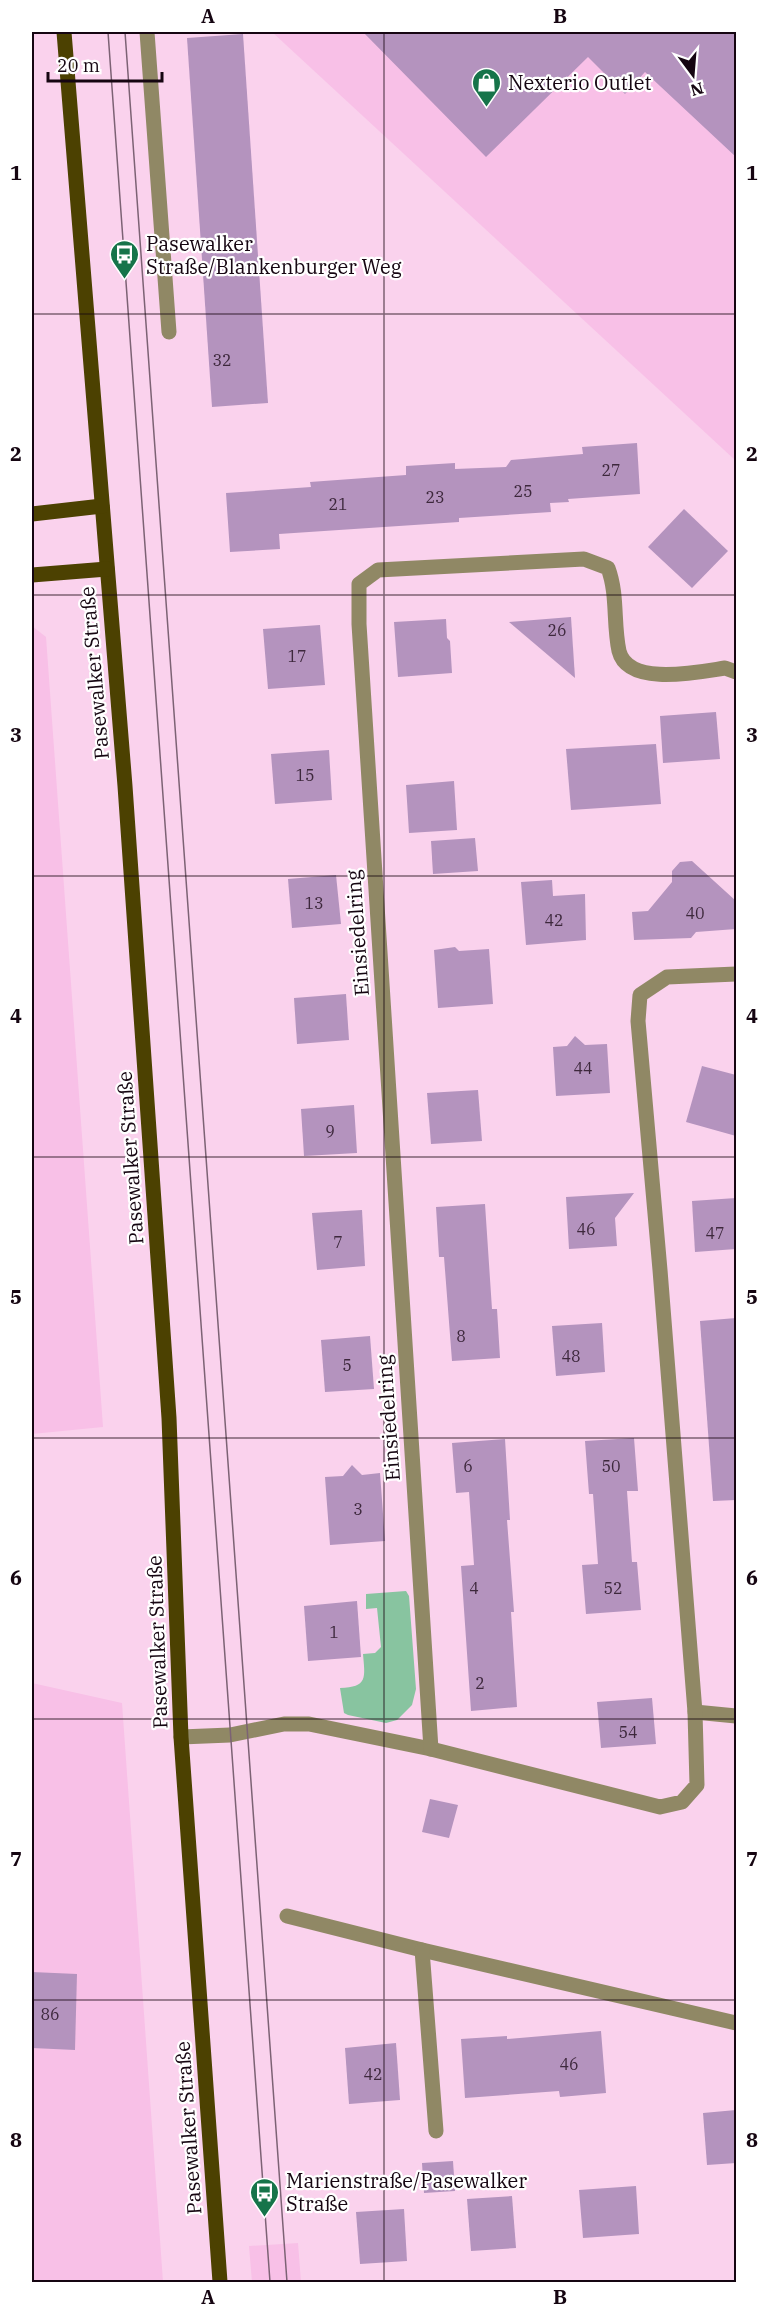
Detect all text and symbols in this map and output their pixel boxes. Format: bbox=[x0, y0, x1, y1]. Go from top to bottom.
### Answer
text: A bbox=[201, 2, 215, 29]
text: B bbox=[553, 2, 567, 29]
scale bar bbox=[48, 45, 162, 83]
north arrow bbox=[663, 45, 723, 105]
text: 20 m bbox=[57, 54, 100, 77]
shop icon: Nexterio Outlet bbox=[471, 66, 503, 108]
place label: Nexterio Outlet bbox=[508, 69, 652, 96]
text: N bbox=[688, 78, 706, 101]
text: 1 bbox=[10, 159, 22, 186]
text: 1 bbox=[746, 159, 758, 186]
place label: Pasewalker Straße/Blankenburger Weg bbox=[146, 230, 402, 280]
bus stop icon: Pasewalker Straße/Blankenburger Weg bbox=[109, 238, 141, 280]
house number: 32 bbox=[212, 350, 232, 370]
text: 2 bbox=[10, 440, 22, 467]
text: 2 bbox=[746, 440, 758, 467]
house number: 27 bbox=[601, 460, 621, 480]
house number: 25 bbox=[513, 481, 533, 501]
house number: 23 bbox=[425, 487, 445, 507]
house number: 21 bbox=[328, 494, 348, 514]
street label: Pasewalker Straße bbox=[73, 585, 115, 761]
house number: 26 bbox=[547, 620, 567, 640]
house number: 17 bbox=[287, 646, 307, 666]
text: 3 bbox=[10, 721, 22, 748]
text: 3 bbox=[746, 721, 758, 748]
house number: 15 bbox=[295, 765, 315, 785]
street label: Einsiedelring bbox=[339, 869, 375, 997]
house number: 13 bbox=[304, 893, 324, 913]
house number: 40 bbox=[685, 903, 705, 923]
house number: 42 bbox=[544, 910, 564, 930]
text: 4 bbox=[10, 1002, 22, 1029]
text: 4 bbox=[746, 1002, 758, 1029]
house number: 44 bbox=[573, 1058, 593, 1078]
street label: Pasewalker Straße bbox=[110, 1070, 150, 1246]
house number: 9 bbox=[325, 1121, 335, 1141]
house number: 46 bbox=[576, 1219, 596, 1239]
house number: 47 bbox=[705, 1223, 725, 1243]
house number: 7 bbox=[333, 1232, 343, 1252]
text: 5 bbox=[10, 1283, 22, 1310]
text: 5 bbox=[746, 1283, 758, 1310]
house number: 8 bbox=[456, 1326, 466, 1346]
house number: 48 bbox=[561, 1346, 581, 1366]
street label: Einsiedelring bbox=[370, 1354, 406, 1482]
house number: 5 bbox=[342, 1355, 352, 1375]
house number: 6 bbox=[463, 1456, 473, 1476]
house number: 50 bbox=[601, 1456, 621, 1476]
house number: 3 bbox=[353, 1499, 363, 1519]
street label: Pasewalker Straße bbox=[140, 1555, 174, 1729]
text: 6 bbox=[10, 1564, 22, 1591]
text: 6 bbox=[746, 1564, 758, 1591]
house number: 4 bbox=[469, 1578, 479, 1598]
house number: 52 bbox=[603, 1578, 623, 1598]
house number: 1 bbox=[329, 1622, 339, 1642]
house number: 2 bbox=[475, 1673, 485, 1693]
house number: 54 bbox=[618, 1722, 638, 1742]
text: 7 bbox=[10, 1845, 22, 1872]
text: 7 bbox=[746, 1845, 758, 1872]
house number: 86 bbox=[40, 2004, 60, 2024]
street label: Pasewalker Straße bbox=[168, 2040, 208, 2216]
house number: 46 bbox=[559, 2054, 579, 2074]
house number: 42 bbox=[363, 2064, 383, 2084]
text: 8 bbox=[10, 2126, 22, 2153]
text: 8 bbox=[746, 2126, 758, 2153]
place label: Marienstraße/Pasewalker Straße bbox=[286, 2167, 527, 2217]
bus stop icon: Marienstraße/Pasewalker Straße bbox=[249, 2176, 281, 2218]
text: A bbox=[201, 2283, 215, 2310]
text: B bbox=[553, 2283, 567, 2310]

